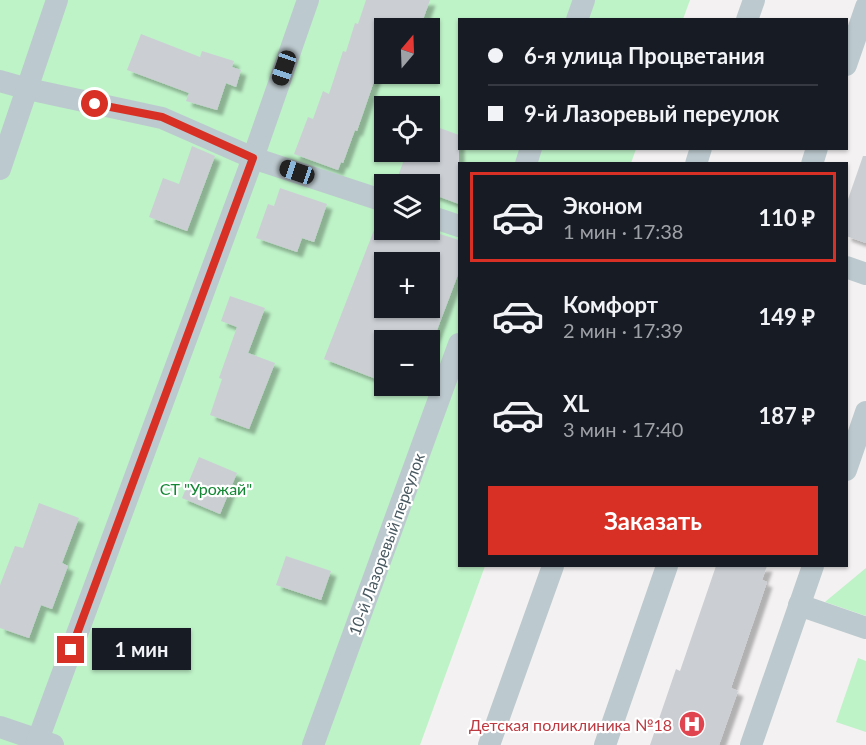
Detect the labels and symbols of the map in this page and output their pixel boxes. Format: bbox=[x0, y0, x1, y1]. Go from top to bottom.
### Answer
north arrow bbox=[374, 18, 440, 84]
car bbox=[270, 48, 298, 88]
route start bbox=[81, 90, 108, 117]
car bbox=[277, 158, 317, 186]
street label: 10-й Лазоревый переулок bbox=[344, 450, 428, 638]
park label: СТ "Урожай" bbox=[160, 479, 252, 498]
callout: 1 мин bbox=[92, 629, 191, 671]
route end bbox=[57, 636, 84, 663]
hospital icon: Детская поликлиника №18 bbox=[677, 709, 707, 739]
place label: Детская поликлиника №18 bbox=[469, 715, 672, 734]

